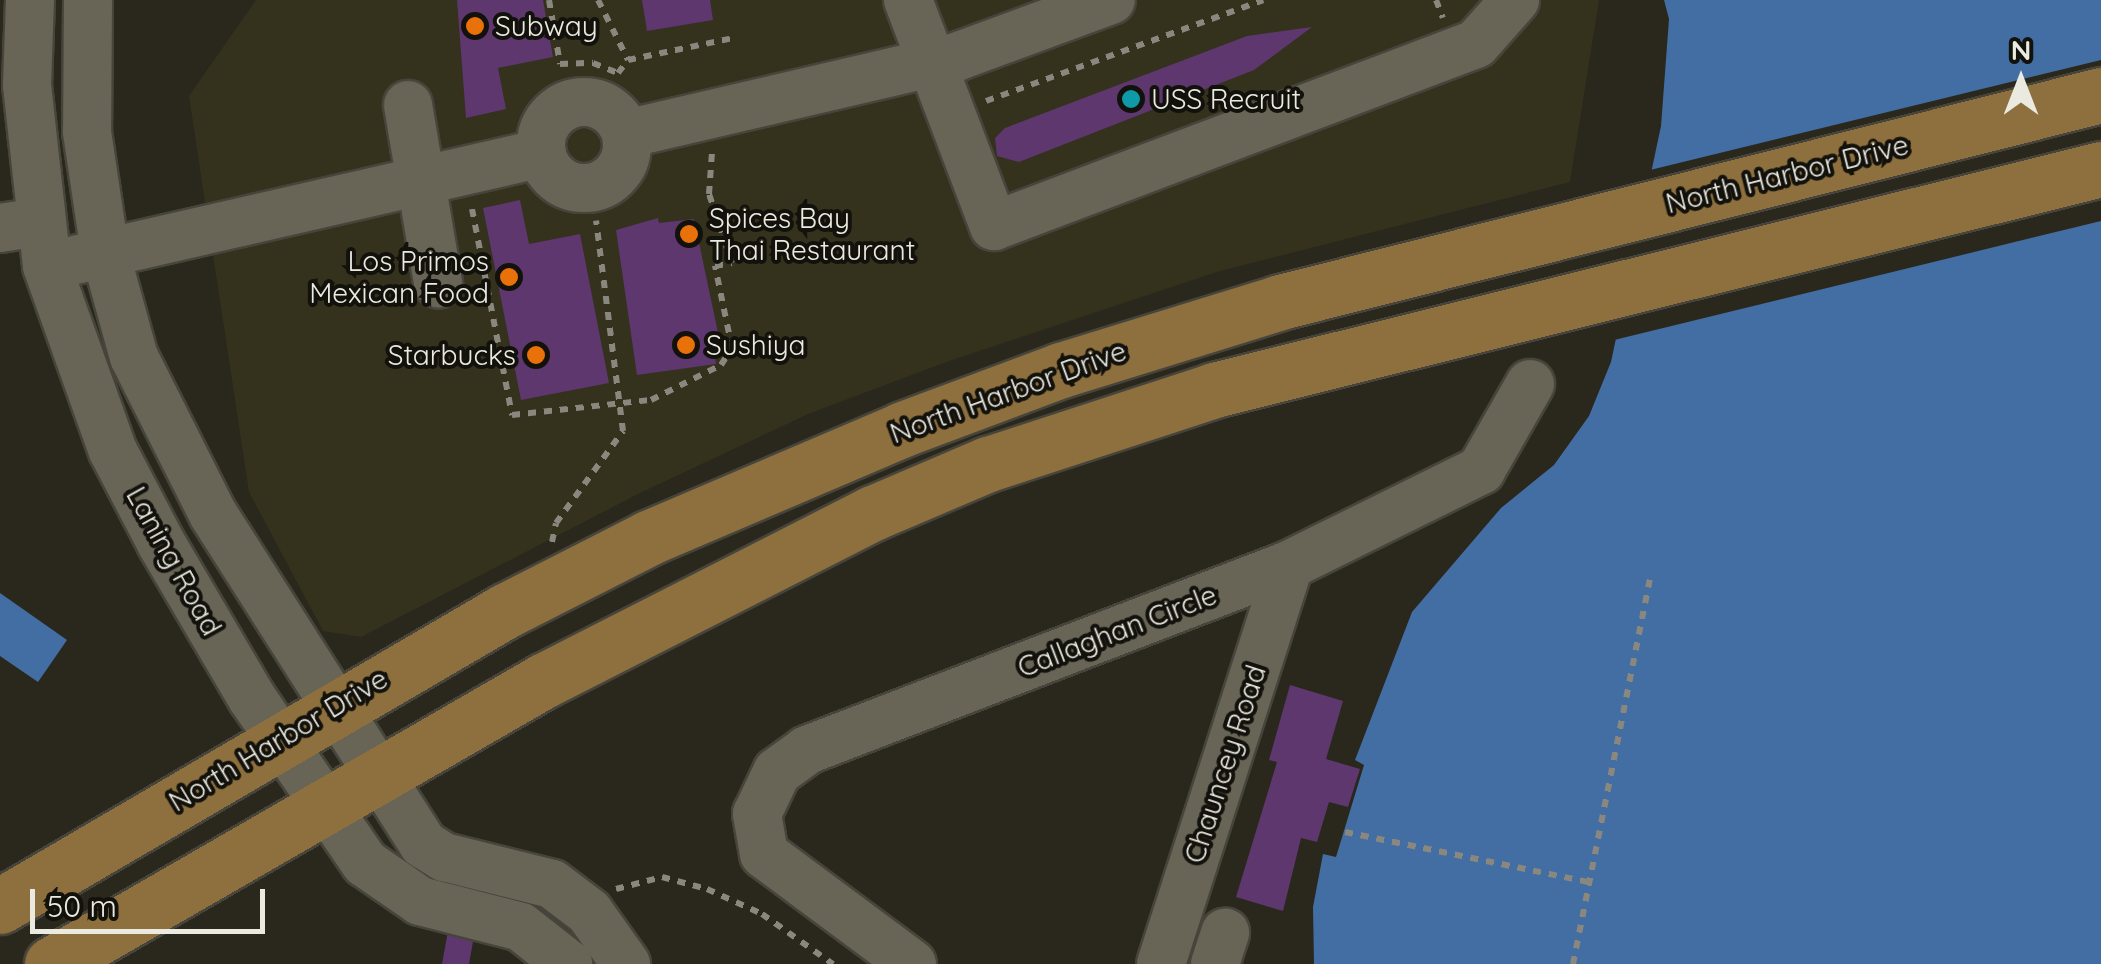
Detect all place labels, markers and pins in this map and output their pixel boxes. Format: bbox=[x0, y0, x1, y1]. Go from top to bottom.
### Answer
place label: Subway bbox=[495, 9, 598, 43]
marker: Subway bbox=[464, 15, 486, 37]
place label: USS Recruit bbox=[1151, 82, 1301, 116]
marker: USS Recruit bbox=[1120, 88, 1142, 110]
place label: Spices Bay Thai Restaurant bbox=[709, 201, 915, 267]
marker: Spices Bay Thai Restaurant bbox=[678, 223, 700, 245]
place label: Los Primos Mexican Food bbox=[309, 244, 489, 310]
marker: Los Primos Mexican Food bbox=[498, 266, 520, 288]
place label: Sushiya bbox=[706, 328, 806, 362]
marker: Sushiya bbox=[675, 334, 697, 356]
place label: Starbucks bbox=[388, 338, 516, 372]
marker: Starbucks bbox=[525, 344, 547, 366]

